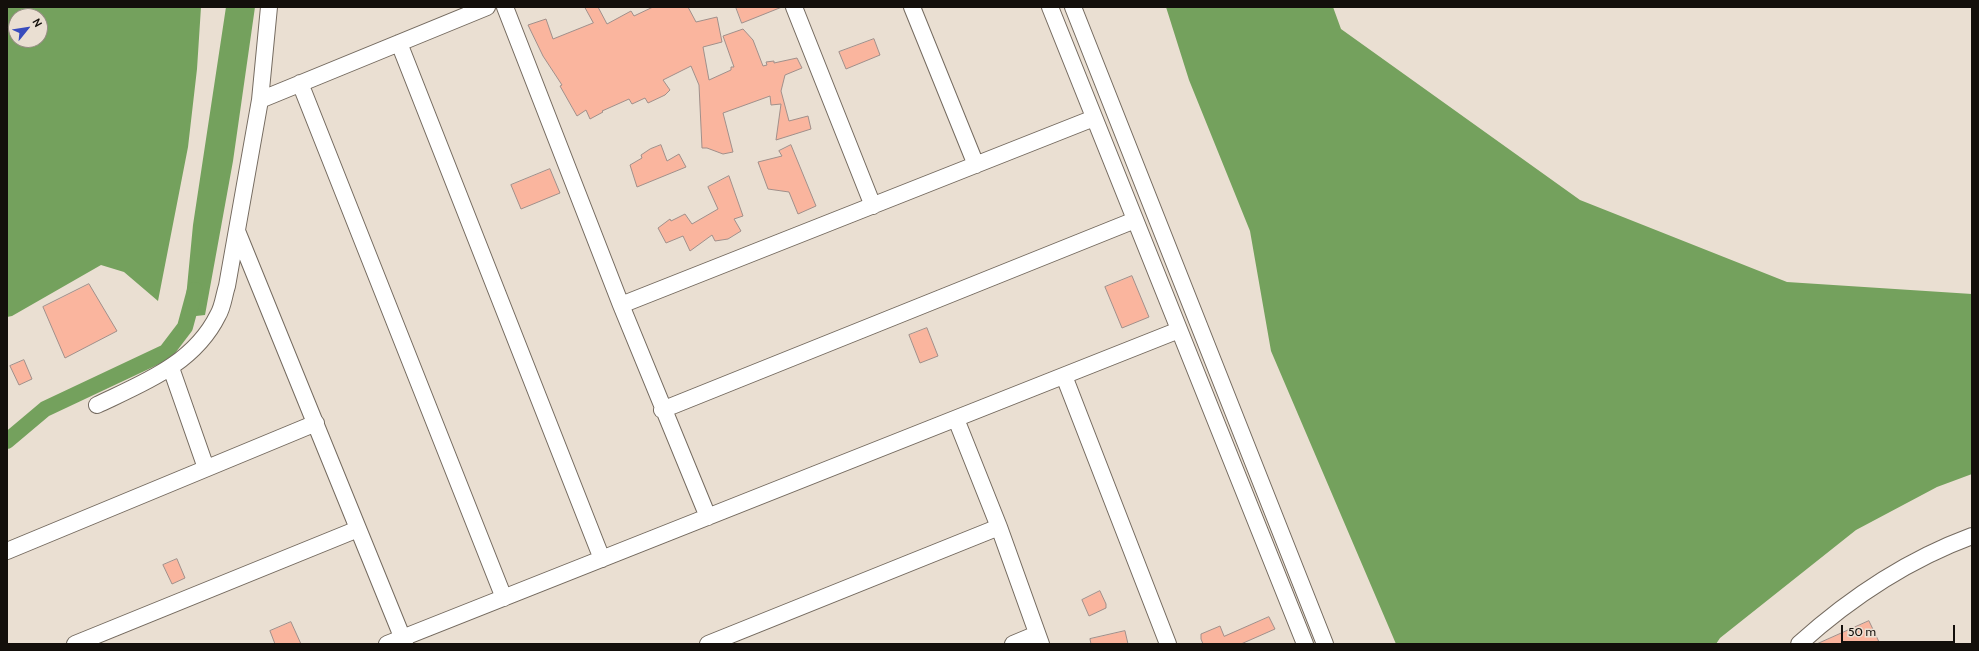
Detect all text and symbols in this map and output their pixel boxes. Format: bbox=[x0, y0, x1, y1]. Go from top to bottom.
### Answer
north arrow bbox=[8, 8, 48, 48]
text: N bbox=[30, 16, 46, 29]
scale bar bbox=[1843, 617, 1957, 643]
text: 50 m bbox=[1848, 624, 1876, 639]

